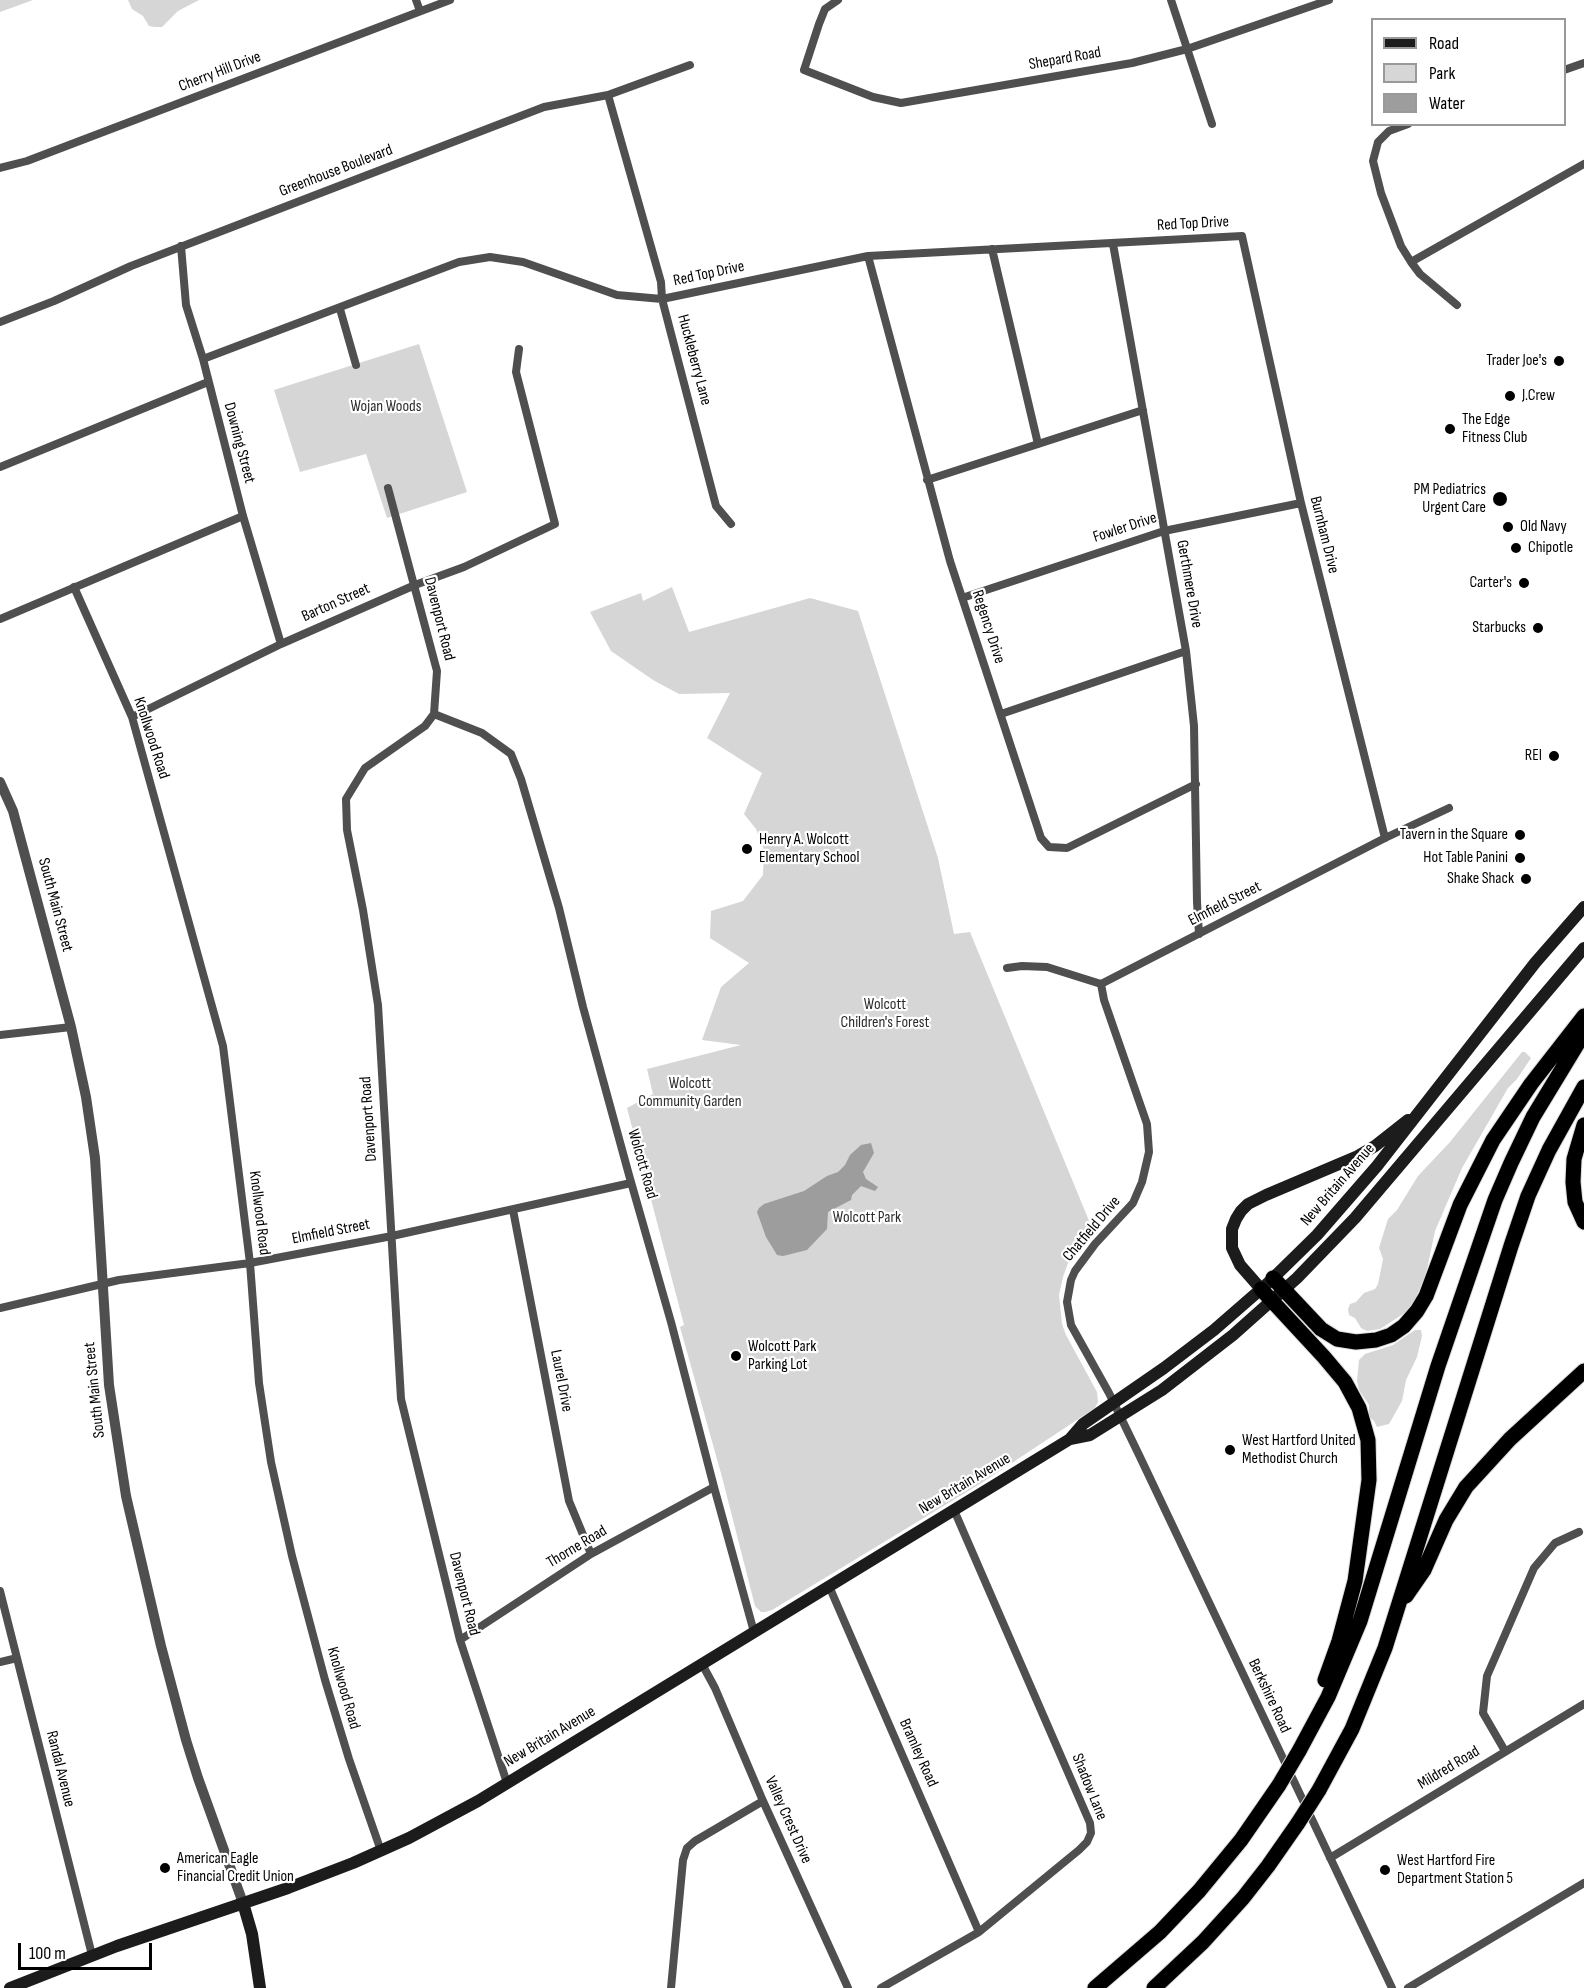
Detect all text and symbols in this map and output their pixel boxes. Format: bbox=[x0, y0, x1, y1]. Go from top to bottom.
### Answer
legend bbox=[1371, 18, 1566, 126]
text: Road bbox=[1429, 33, 1459, 54]
street label: Shepard Road bbox=[1027, 43, 1103, 75]
street label: Cherry Hill Drive bbox=[176, 48, 264, 96]
text: Park bbox=[1429, 63, 1455, 84]
text: Water bbox=[1429, 93, 1465, 114]
street label: Greenhouse Boulevard bbox=[277, 141, 395, 201]
street label: Red Top Drive bbox=[1157, 213, 1229, 235]
street label: Red Top Drive bbox=[672, 257, 746, 291]
street label: Huckleberry Lane bbox=[673, 313, 715, 407]
place label: Trader Joe's bbox=[1486, 351, 1547, 371]
marker: Trader Joe's bbox=[1552, 354, 1566, 368]
place label: J.Crew bbox=[1522, 386, 1555, 406]
marker: J.Crew bbox=[1503, 389, 1517, 403]
park label: Wojan Woods bbox=[350, 397, 422, 417]
street label: Downing Street bbox=[219, 401, 259, 485]
place label: The Edge Fitness Club bbox=[1462, 410, 1527, 448]
marker: The Edge Fitness Club bbox=[1443, 422, 1457, 436]
place label: PM Pediatrics Urgent Care bbox=[1414, 480, 1486, 518]
marker: PM Pediatrics Urgent Care bbox=[1491, 490, 1509, 508]
street label: Burnham Drive bbox=[1305, 494, 1343, 576]
street label: Fowler Drive bbox=[1091, 509, 1159, 547]
place label: Old Navy bbox=[1520, 517, 1567, 537]
marker: Old Navy bbox=[1501, 520, 1515, 534]
place label: Chipotle bbox=[1528, 538, 1573, 558]
street label: Gerthmere Drive bbox=[1172, 539, 1206, 629]
marker: Chipotle bbox=[1509, 541, 1523, 555]
place label: Carter's bbox=[1469, 573, 1512, 593]
street label: Davenport Road bbox=[419, 575, 459, 663]
marker: Carter's bbox=[1517, 576, 1531, 590]
street label: Barton Street bbox=[299, 579, 373, 627]
street label: Regency Drive bbox=[967, 588, 1009, 666]
place label: Starbucks bbox=[1472, 618, 1526, 638]
marker: Starbucks bbox=[1531, 621, 1545, 635]
street label: Knollwood Road bbox=[129, 695, 173, 781]
place label: REI bbox=[1525, 746, 1542, 766]
marker: REI bbox=[1547, 749, 1561, 763]
place label: Tavern in the Square bbox=[1400, 825, 1508, 845]
marker: Tavern in the Square bbox=[1513, 828, 1527, 842]
place label: Henry A. Wolcott Elementary School bbox=[759, 830, 859, 868]
marker: Henry A. Wolcott Elementary School bbox=[740, 842, 754, 856]
place label: Hot Table Panini bbox=[1423, 848, 1508, 868]
marker: Hot Table Panini bbox=[1513, 851, 1527, 865]
street label: South Main Street bbox=[33, 856, 77, 954]
place label: Shake Shack bbox=[1447, 869, 1514, 889]
marker: Shake Shack bbox=[1519, 872, 1533, 886]
street label: Elmfield Street bbox=[1185, 877, 1265, 931]
park label: Wolcott Children's Forest bbox=[841, 995, 929, 1033]
park label: Wolcott Community Garden bbox=[638, 1074, 742, 1112]
street label: Davenport Road bbox=[356, 1076, 382, 1162]
street label: Wolcott Road bbox=[623, 1127, 661, 1201]
street label: New Britain Avenue bbox=[1297, 1140, 1379, 1230]
street label: Knollwood Road bbox=[244, 1170, 274, 1256]
street label: Chatfield Drive bbox=[1059, 1192, 1125, 1266]
park label: Wolcott Park bbox=[833, 1208, 901, 1228]
street label: Elmfield Street bbox=[290, 1215, 372, 1249]
place label: Wolcott Park Parking Lot bbox=[748, 1337, 816, 1375]
street label: South Main Street bbox=[80, 1341, 110, 1439]
street label: Laurel Drive bbox=[546, 1348, 576, 1414]
marker: Wolcott Park Parking Lot bbox=[729, 1349, 743, 1363]
place label: West Hartford United Methodist Church bbox=[1242, 1431, 1356, 1469]
marker: West Hartford United Methodist Church bbox=[1223, 1443, 1237, 1457]
street label: New Britain Avenue bbox=[916, 1449, 1014, 1519]
street label: Thorne Road bbox=[543, 1522, 611, 1572]
street label: Davenport Road bbox=[444, 1550, 484, 1638]
street label: Knollwood Road bbox=[322, 1645, 364, 1731]
street label: Berkshire Road bbox=[1243, 1656, 1295, 1736]
street label: New Britain Avenue bbox=[501, 1702, 599, 1772]
street label: Bramley Road bbox=[894, 1716, 942, 1790]
street label: Randal Avenue bbox=[41, 1729, 79, 1809]
street label: Mildred Road bbox=[1415, 1742, 1483, 1794]
street label: Shadow Lane bbox=[1067, 1751, 1111, 1823]
street label: Valley Crest Drive bbox=[760, 1773, 816, 1867]
place label: American Eagle Financial Credit Union bbox=[177, 1849, 294, 1887]
place label: West Hartford Fire Department Station 5 bbox=[1397, 1851, 1513, 1889]
marker: American Eagle Financial Credit Union bbox=[158, 1861, 172, 1875]
marker: West Hartford Fire Department Station 5 bbox=[1378, 1863, 1392, 1877]
scale bar bbox=[21, 1931, 154, 1969]
text: 100 m bbox=[29, 1943, 66, 1964]

